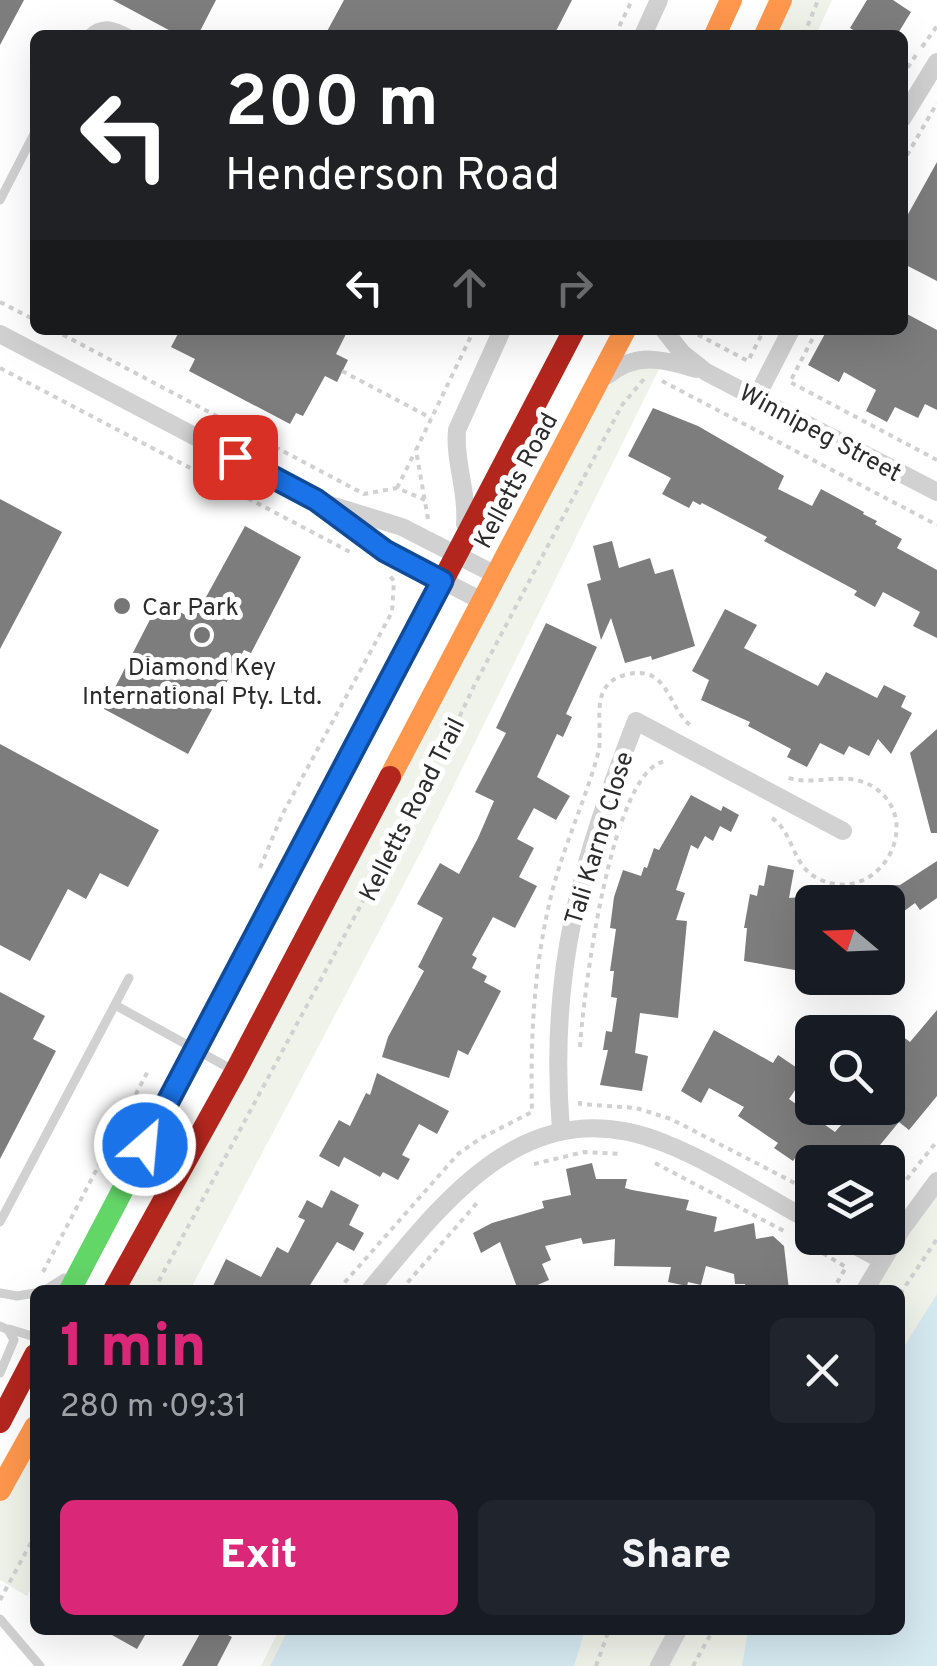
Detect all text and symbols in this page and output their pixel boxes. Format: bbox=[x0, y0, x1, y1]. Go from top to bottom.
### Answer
text: 200 m bbox=[225, 62, 439, 151]
icon: left bbox=[60, 70, 190, 200]
text: Henderson Road bbox=[225, 149, 560, 206]
icon: left bbox=[337, 260, 392, 315]
icon: ahead bbox=[442, 260, 497, 315]
icon: right bbox=[547, 260, 602, 315]
street label: Winnipeg Street bbox=[733, 378, 906, 491]
street label: Kelletts Road bbox=[468, 408, 567, 555]
pin bbox=[193, 415, 278, 500]
icon: arrive bbox=[208, 430, 263, 485]
place label: Car Park bbox=[142, 593, 239, 625]
marker: Car Park bbox=[111, 595, 133, 617]
marker: Diamond Key International Pty. Ltd. bbox=[191, 624, 213, 646]
place label: Diamond Key International Pty. Ltd. bbox=[82, 653, 322, 714]
street label: Kelletts Road Trail bbox=[354, 713, 474, 908]
street label: Tali Karng Close bbox=[559, 748, 642, 930]
north arrow bbox=[795, 885, 905, 995]
map controls bbox=[795, 885, 905, 1255]
button: search bbox=[795, 1015, 905, 1125]
position arrow bbox=[93, 1093, 197, 1197]
button: layers bbox=[795, 1145, 905, 1255]
text: 1 min bbox=[60, 1312, 207, 1388]
button: close bbox=[770, 1318, 875, 1423]
text: 280 m · 09:31 bbox=[60, 1388, 247, 1428]
button: Exit bbox=[60, 1500, 458, 1615]
button: Share bbox=[478, 1500, 875, 1615]

